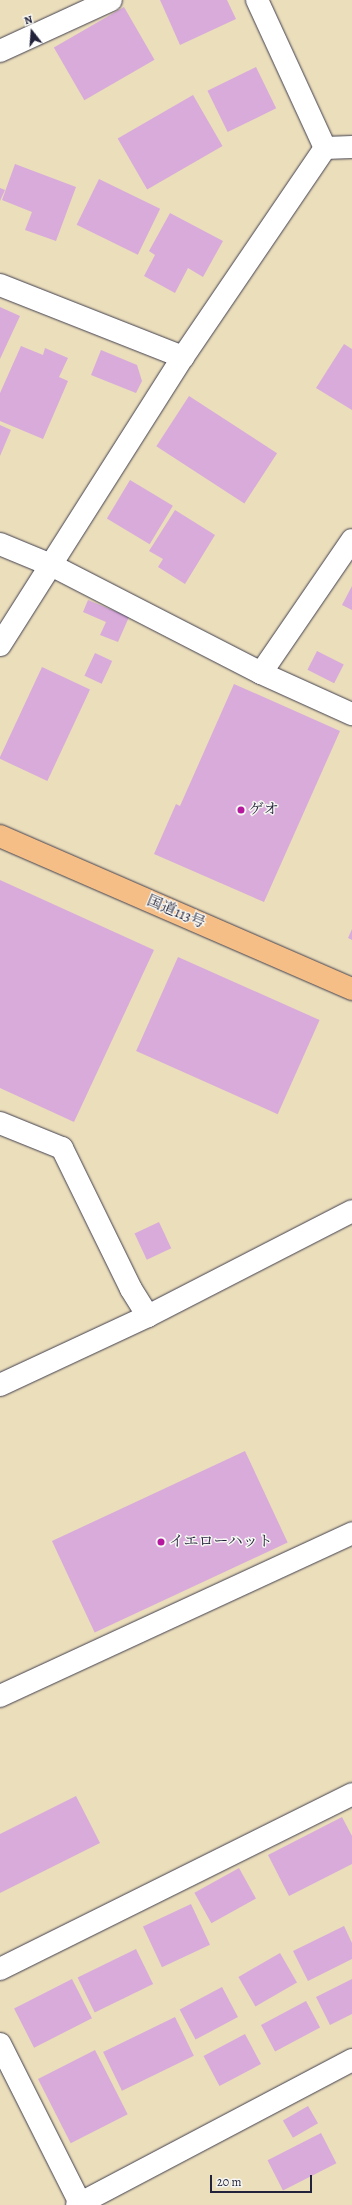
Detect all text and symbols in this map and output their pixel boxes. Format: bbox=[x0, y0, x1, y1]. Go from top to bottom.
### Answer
north arrow bbox=[12, 12, 52, 52]
text: N bbox=[22, 12, 34, 28]
place label: ゲオ bbox=[249, 801, 279, 819]
marker: ゲオ bbox=[236, 805, 246, 815]
street label: 国道113号 bbox=[144, 892, 208, 932]
place label: イエローハット bbox=[169, 1533, 274, 1551]
marker: イエローハット bbox=[156, 1537, 166, 1547]
scale bar bbox=[212, 2167, 314, 2193]
text: 20 m bbox=[217, 2174, 241, 2190]

